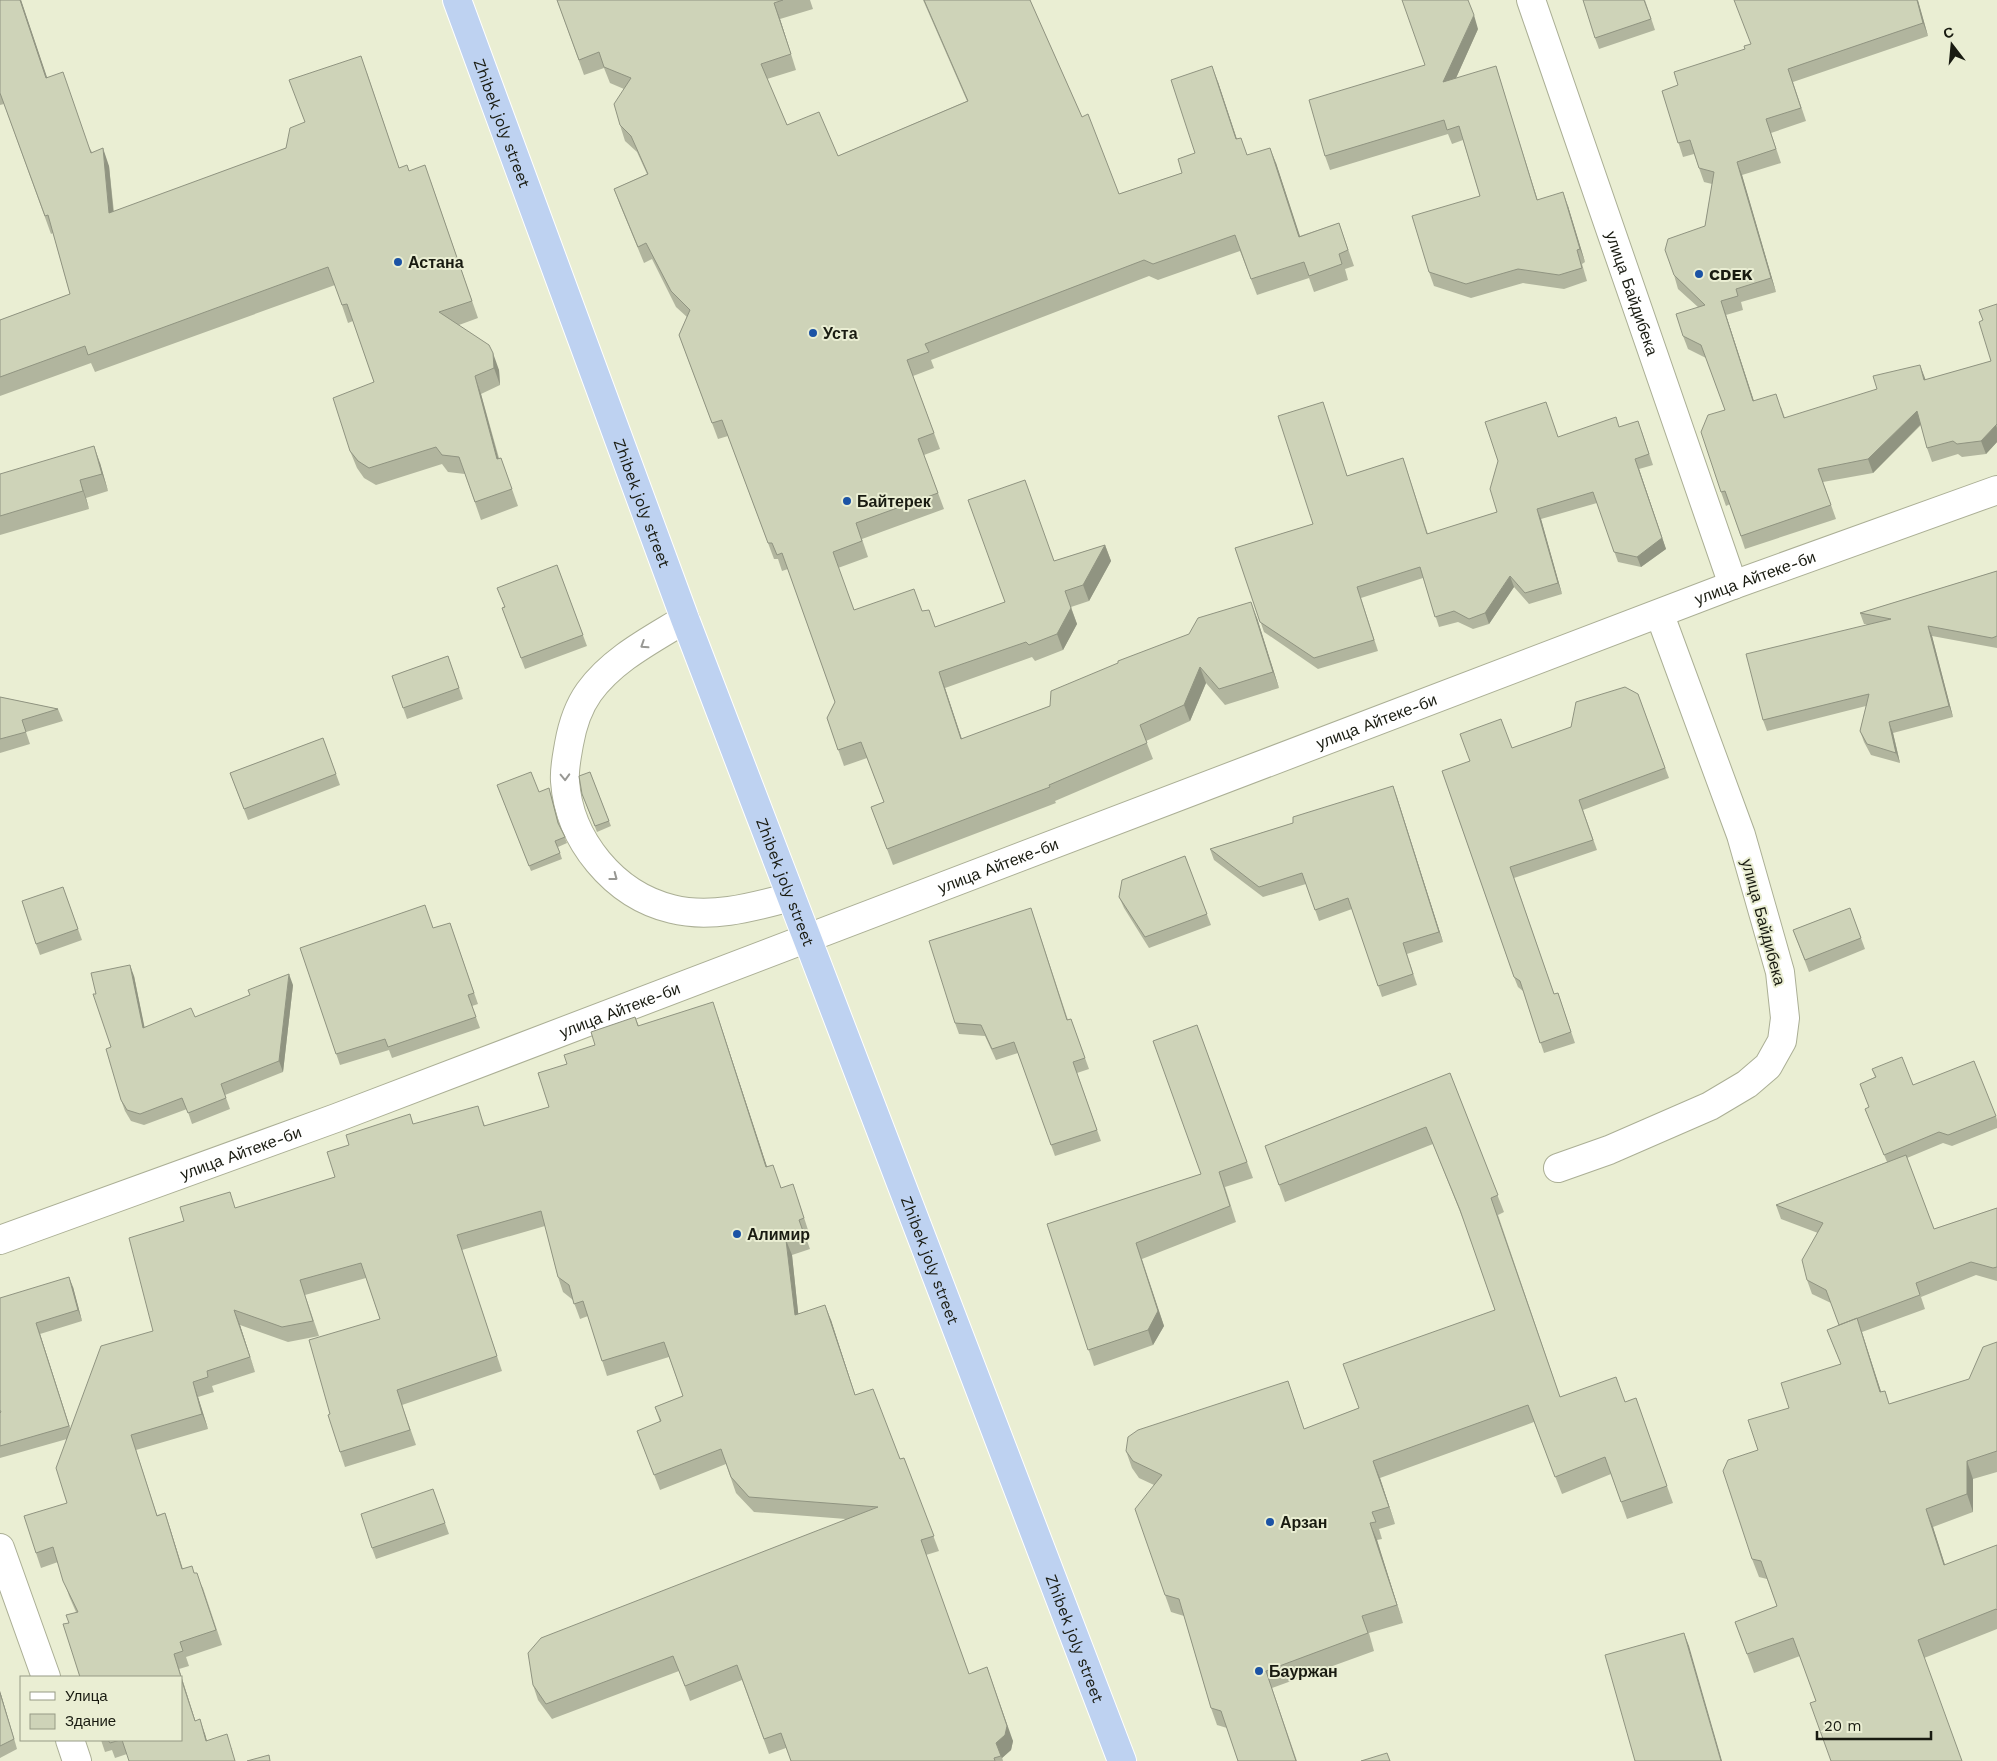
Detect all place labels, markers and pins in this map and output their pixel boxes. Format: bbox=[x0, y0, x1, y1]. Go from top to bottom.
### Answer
place label: Астана bbox=[408, 253, 464, 272]
marker: Астана bbox=[392, 256, 404, 268]
place label: CDEK bbox=[1709, 265, 1753, 284]
marker: CDEK bbox=[1693, 268, 1705, 280]
place label: Уста bbox=[823, 324, 858, 343]
marker: Уста bbox=[807, 327, 819, 339]
place label: Байтерек bbox=[857, 492, 932, 511]
marker: Байтерек bbox=[841, 495, 853, 507]
place label: Алимир bbox=[747, 1225, 810, 1244]
marker: Алимир bbox=[731, 1228, 743, 1240]
place label: Арзан bbox=[1280, 1513, 1327, 1532]
marker: Арзан bbox=[1264, 1516, 1276, 1528]
place label: Бауржан bbox=[1269, 1662, 1338, 1681]
marker: Бауржан bbox=[1253, 1665, 1265, 1677]

